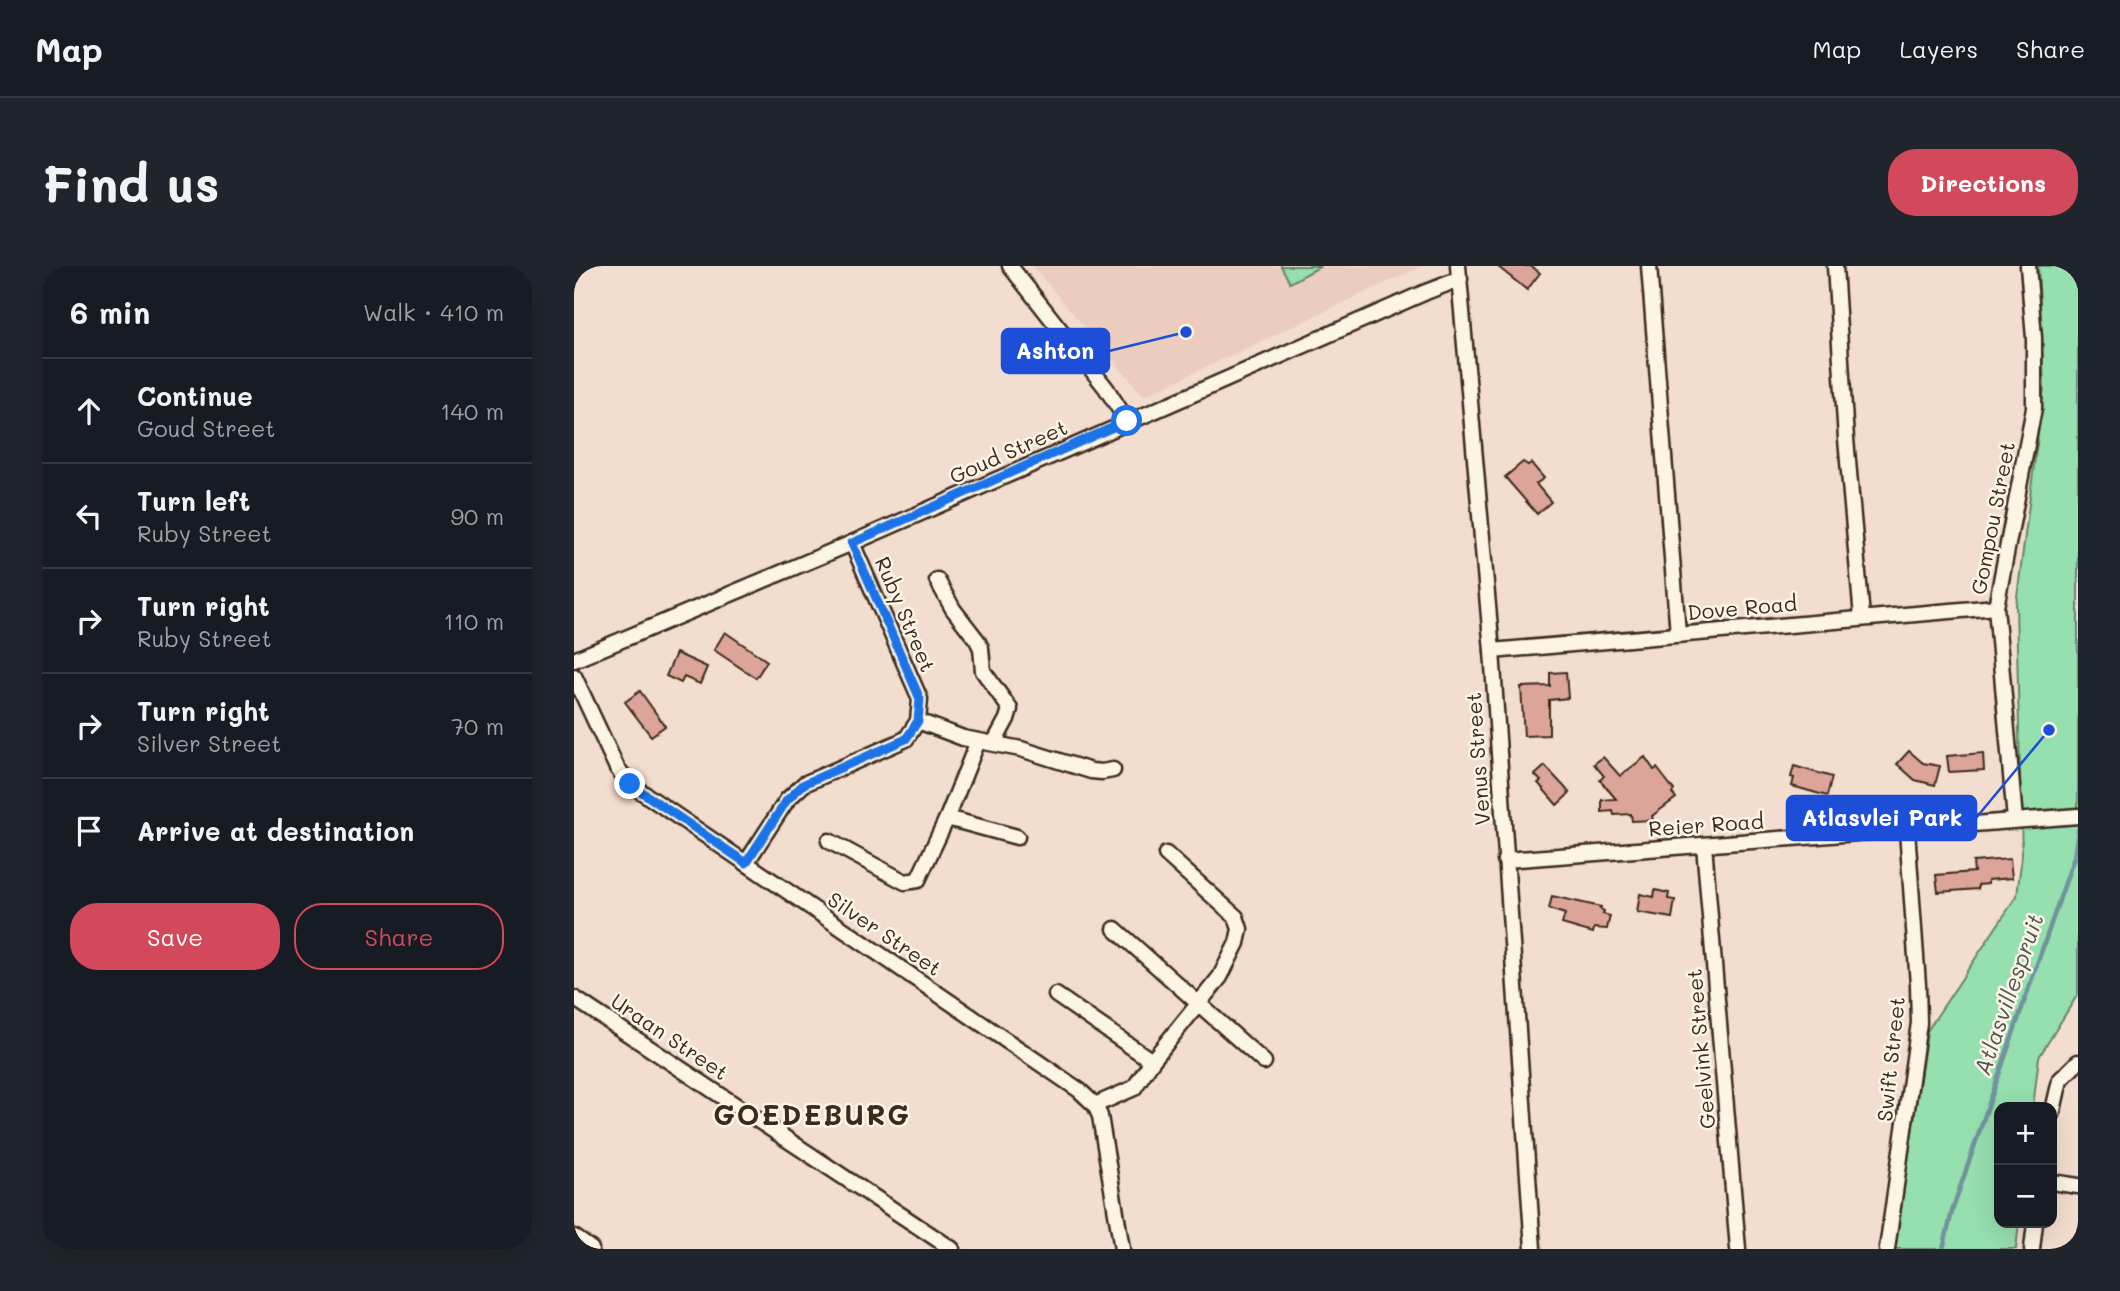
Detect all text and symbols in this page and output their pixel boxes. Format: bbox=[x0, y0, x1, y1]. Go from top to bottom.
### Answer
text: Map bbox=[35, 27, 103, 70]
text: Map bbox=[1813, 33, 1861, 64]
text: Layers bbox=[1899, 33, 1978, 64]
text: Share bbox=[2016, 33, 2085, 64]
button: Directions bbox=[1888, 149, 2078, 216]
text: Find us bbox=[42, 151, 220, 214]
text: 6 min bbox=[70, 292, 150, 332]
text: Walk · 410 m bbox=[363, 297, 504, 327]
callout: Ashton bbox=[1002, 329, 1109, 373]
text: Ashton bbox=[1016, 335, 1094, 365]
text: Continue bbox=[137, 379, 253, 413]
icon: ahead bbox=[70, 392, 108, 430]
text: 140 m bbox=[440, 396, 504, 426]
route start bbox=[1111, 405, 1142, 436]
text: Goud Street bbox=[137, 413, 275, 443]
street label: Goud Street bbox=[945, 413, 1071, 489]
street label: Gompou Street bbox=[1964, 439, 2020, 597]
text: Turn left bbox=[137, 484, 250, 518]
icon: left bbox=[70, 497, 108, 535]
text: 90 m bbox=[451, 501, 504, 531]
text: Ruby Street bbox=[137, 518, 272, 548]
street label: Ruby Street bbox=[870, 552, 942, 676]
text: Turn right bbox=[137, 589, 270, 623]
street label: Dove Road bbox=[1686, 589, 1798, 625]
icon: right bbox=[70, 602, 108, 640]
text: 110 m bbox=[444, 606, 504, 636]
text: Ruby Street bbox=[137, 623, 272, 653]
street label: Venus Street bbox=[1459, 692, 1495, 826]
text: Turn right bbox=[137, 694, 270, 728]
icon: right bbox=[70, 707, 108, 745]
text: 70 m bbox=[451, 711, 504, 741]
text: Silver Street bbox=[137, 728, 281, 758]
route end bbox=[614, 768, 645, 799]
callout: Atlasvlei Park bbox=[1787, 796, 1976, 840]
text: Atlasvlei Park bbox=[1802, 802, 1962, 832]
street label: Reier Road bbox=[1647, 807, 1765, 841]
icon: arrive bbox=[70, 812, 108, 850]
text: Arrive at destination bbox=[137, 814, 414, 848]
street label: Silver Street bbox=[823, 885, 947, 981]
button: Save bbox=[70, 903, 280, 970]
button: Share bbox=[294, 903, 504, 970]
water label: Atlasvillespruit bbox=[1966, 909, 2050, 1079]
street label: Geelvink Street bbox=[1680, 968, 1720, 1130]
street label: Uraan Street bbox=[606, 987, 734, 1085]
street label: Swift Street bbox=[1870, 995, 1910, 1123]
district label: GOEDEBURG bbox=[713, 1096, 911, 1132]
map controls bbox=[1994, 1102, 2057, 1228]
button: + bbox=[1994, 1102, 2057, 1165]
button: − bbox=[1994, 1165, 2057, 1228]

